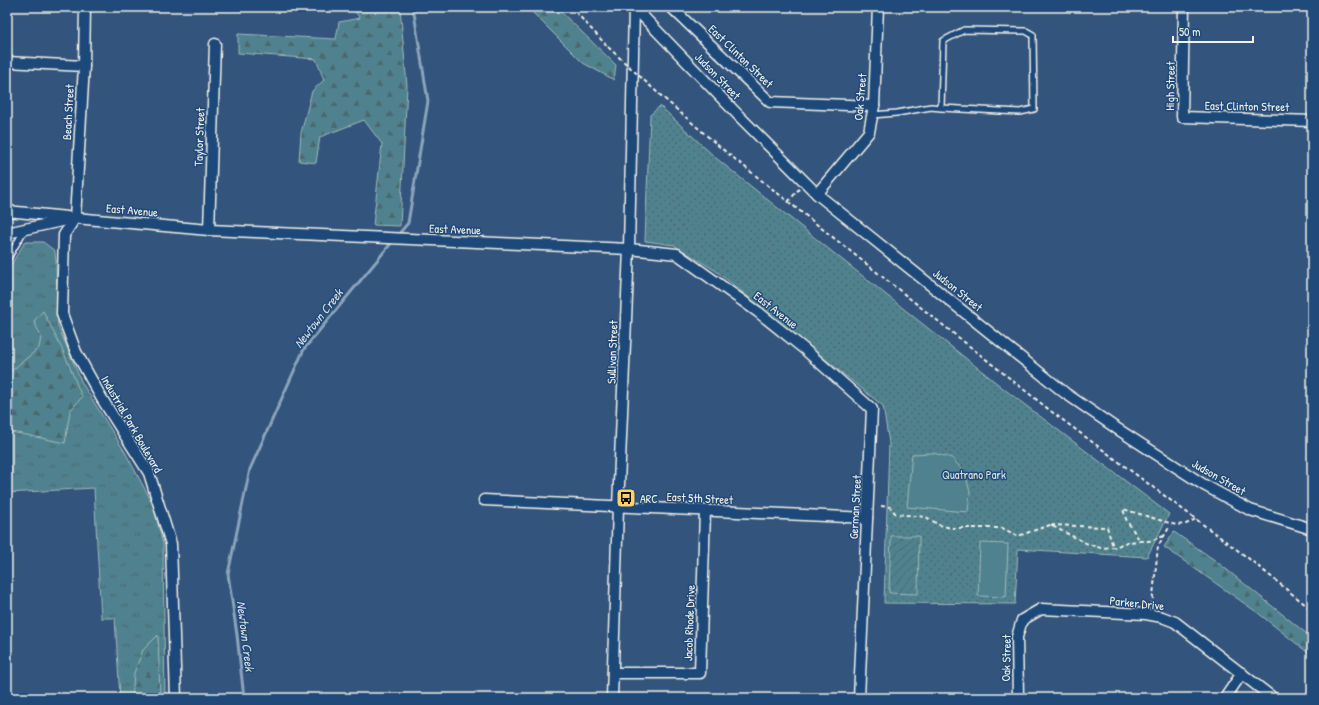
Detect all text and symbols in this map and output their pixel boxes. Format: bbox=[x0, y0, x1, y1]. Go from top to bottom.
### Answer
scale bar bbox=[1173, 18, 1253, 44]
street label: East Clinton Street bbox=[705, 21, 778, 92]
text: 50 m bbox=[1179, 23, 1200, 40]
street label: Judson Street bbox=[691, 49, 745, 104]
street label: High Street bbox=[1161, 60, 1179, 111]
street label: Oak Street bbox=[849, 72, 871, 121]
street label: Beach Street bbox=[58, 83, 78, 140]
street label: East Clinton Street bbox=[1205, 97, 1290, 115]
street label: Taylor Street bbox=[189, 106, 209, 167]
street label: East Avenue bbox=[105, 199, 159, 221]
street label: East Avenue bbox=[429, 220, 481, 238]
street label: Judson Street bbox=[930, 265, 987, 316]
water label: Newtown Creek bbox=[289, 283, 348, 351]
street label: East Avenue bbox=[750, 287, 802, 333]
street label: Sullivan Street bbox=[602, 319, 622, 384]
street label: Industrial Park Boulevard bbox=[97, 372, 167, 476]
street label: Judson Street bbox=[1189, 455, 1250, 500]
park label: Quatrano Park bbox=[942, 466, 1006, 483]
street label: German Street bbox=[845, 474, 865, 539]
bus stop icon: ARC bbox=[615, 487, 637, 509]
street label: East 5th Street bbox=[666, 488, 734, 508]
place label: ARC bbox=[640, 490, 658, 507]
street label: Jacob Rhode Drive bbox=[679, 584, 699, 662]
street label: Parker Drive bbox=[1109, 592, 1165, 614]
water label: Newtown Creek bbox=[233, 600, 259, 674]
street label: Oak Street bbox=[997, 633, 1015, 682]

